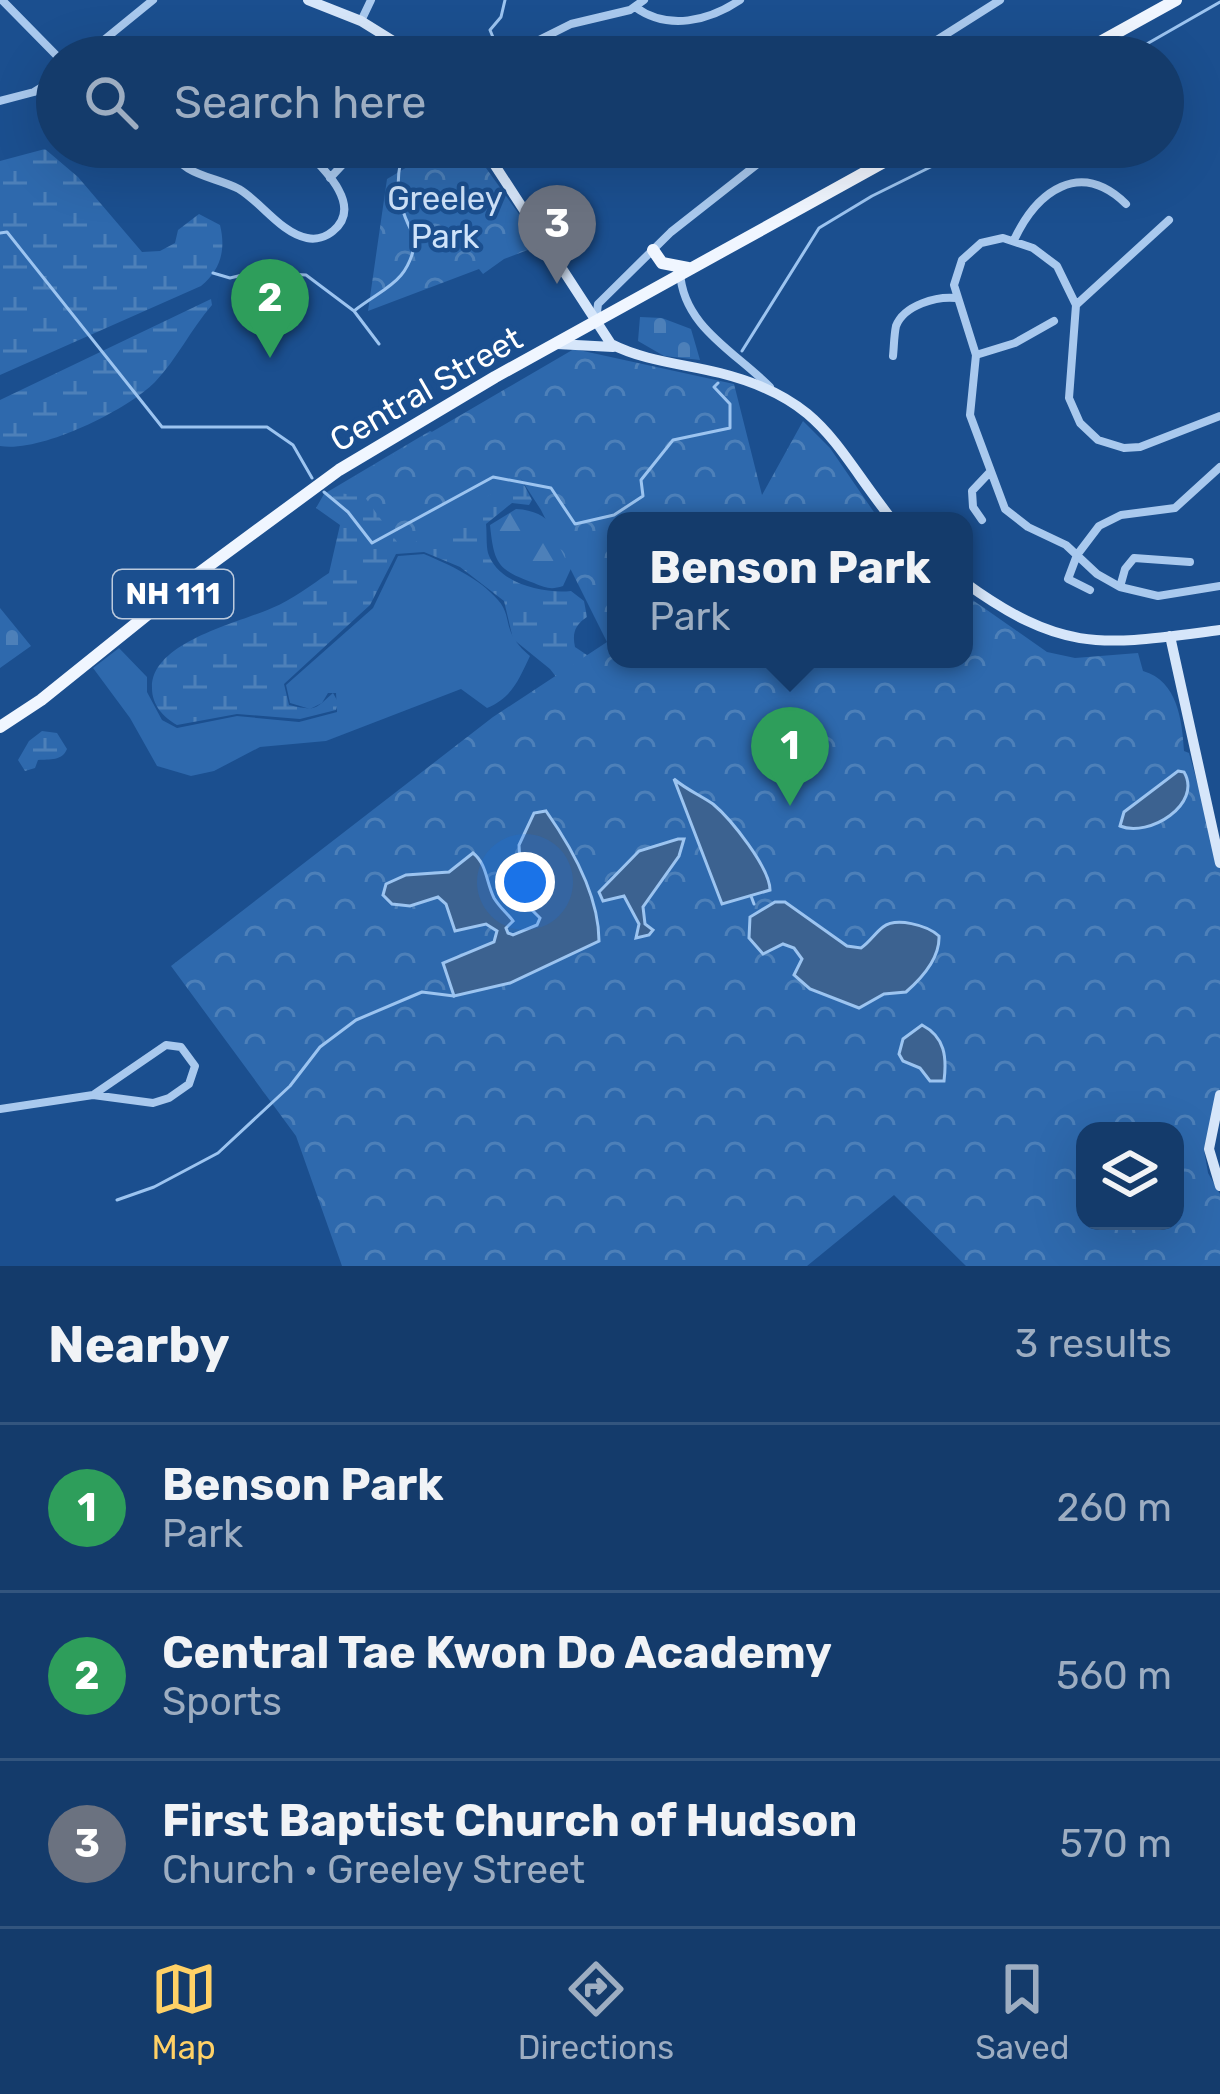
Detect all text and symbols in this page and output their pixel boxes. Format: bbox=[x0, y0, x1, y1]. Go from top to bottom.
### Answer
search box bbox=[36, 36, 1184, 168]
icon: search bbox=[78, 69, 144, 135]
text: Search here bbox=[174, 76, 426, 129]
park label: Greeley Park bbox=[387, 179, 503, 256]
pin: 3 bbox=[518, 185, 596, 284]
pin: 2 bbox=[231, 259, 309, 358]
street label: Central Street bbox=[323, 318, 529, 460]
popup bbox=[607, 512, 973, 668]
text: Benson Park bbox=[649, 541, 931, 594]
road number: NH 111 bbox=[113, 570, 233, 618]
text: Park bbox=[649, 594, 730, 640]
pin: 1 bbox=[751, 707, 829, 806]
your location bbox=[495, 852, 555, 912]
map controls bbox=[1076, 1122, 1184, 1230]
button: layers bbox=[1076, 1122, 1184, 1230]
text: Nearby bbox=[48, 1314, 230, 1375]
text: 3 results bbox=[1015, 1321, 1172, 1367]
text: Benson Park bbox=[162, 1458, 443, 1511]
text: 1 bbox=[77, 1485, 97, 1531]
text: 260 m bbox=[1057, 1485, 1172, 1531]
text: Park bbox=[162, 1511, 243, 1557]
text: Central Tae Kwon Do Academy bbox=[162, 1626, 832, 1679]
text: 2 bbox=[74, 1653, 100, 1699]
text: 560 m bbox=[1056, 1653, 1172, 1699]
text: Sports bbox=[162, 1679, 282, 1725]
text: First Baptist Church of Hudson bbox=[162, 1794, 858, 1847]
text: 3 bbox=[74, 1821, 100, 1867]
text: 570 m bbox=[1060, 1821, 1172, 1867]
text: Church · Greeley Street bbox=[162, 1847, 585, 1893]
tab: Map bbox=[151, 1956, 217, 2067]
tab: Directions bbox=[518, 1956, 674, 2067]
tab: Saved bbox=[975, 1956, 1069, 2067]

